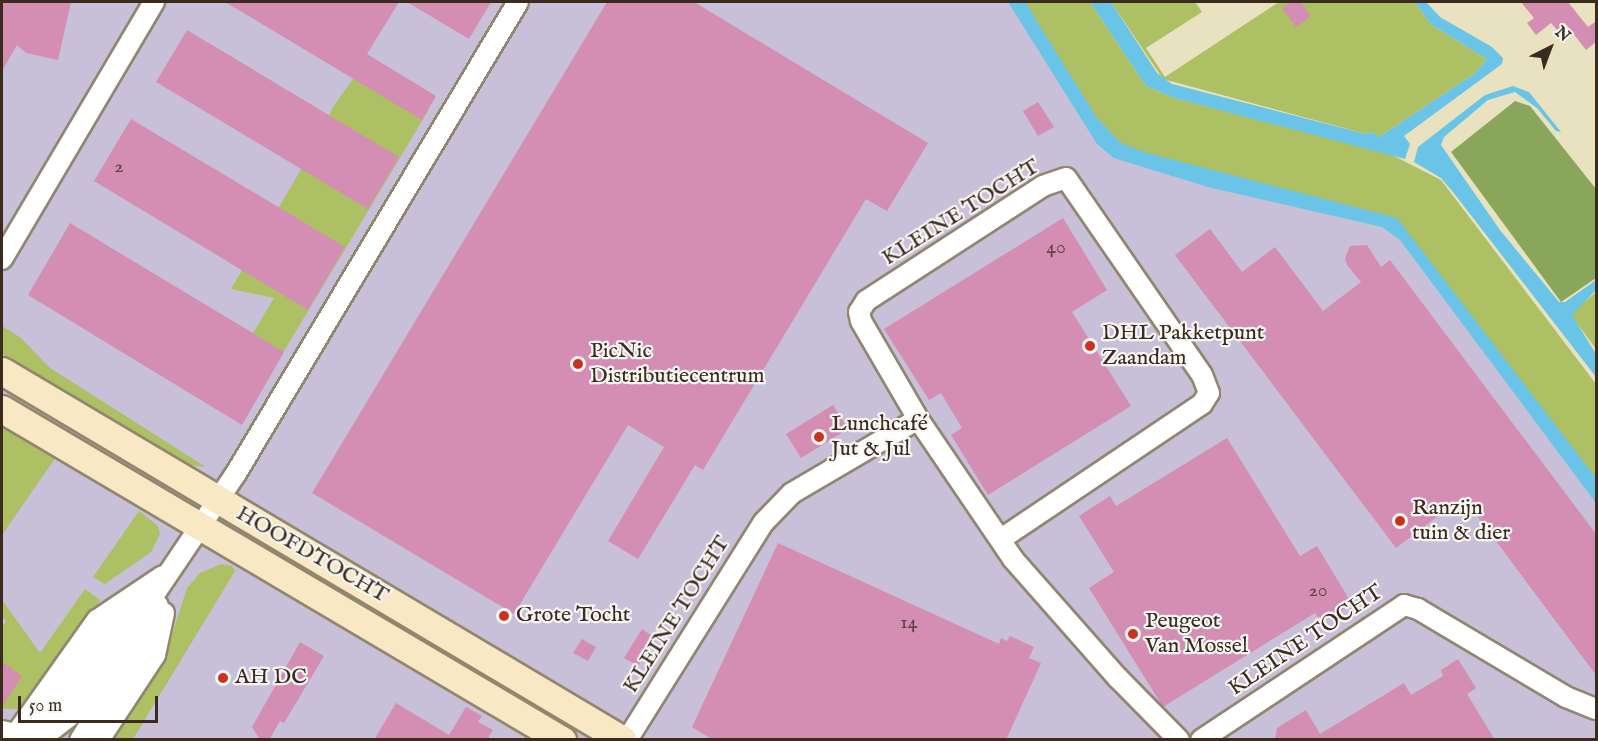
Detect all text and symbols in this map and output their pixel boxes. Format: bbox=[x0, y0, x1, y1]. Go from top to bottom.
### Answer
north arrow bbox=[1520, 18, 1580, 78]
text: N bbox=[1550, 23, 1574, 47]
house number: 2 bbox=[114, 154, 124, 178]
street label: KLEINE TOCHT bbox=[878, 154, 1044, 272]
house number: 40 bbox=[1046, 235, 1066, 259]
place label: DHL Pakketpunt Zaandam bbox=[1102, 320, 1264, 372]
place label: PicNic Distributiecentrum bbox=[590, 338, 764, 390]
marker: DHL Pakketpunt Zaandam bbox=[1083, 339, 1097, 353]
marker: PicNic Distributiecentrum bbox=[571, 357, 585, 371]
place label: Lunchcafé Jut & Jul bbox=[831, 411, 928, 463]
marker: Lunchcafé Jut & Jul bbox=[812, 430, 826, 444]
place label: Ranzijn tuin & dier bbox=[1412, 495, 1510, 546]
street label: HOOFDTOCHT bbox=[231, 501, 393, 609]
marker: Ranzijn tuin & dier bbox=[1393, 514, 1407, 528]
street label: KLEINE TOCHT bbox=[618, 532, 736, 698]
house number: 20 bbox=[1308, 578, 1328, 602]
street label: KLEINE TOCHT bbox=[1224, 580, 1388, 702]
place label: Grote Tocht bbox=[516, 603, 630, 629]
place label: Peugeot Van Mossel bbox=[1145, 608, 1248, 660]
marker: Grote Tocht bbox=[497, 609, 511, 623]
house number: 14 bbox=[900, 610, 918, 634]
marker: Peugeot Van Mossel bbox=[1126, 627, 1140, 641]
place label: AH DC bbox=[235, 665, 307, 691]
marker: AH DC bbox=[216, 671, 230, 685]
scale bar bbox=[21, 684, 160, 722]
text: 50 m bbox=[29, 695, 62, 718]

